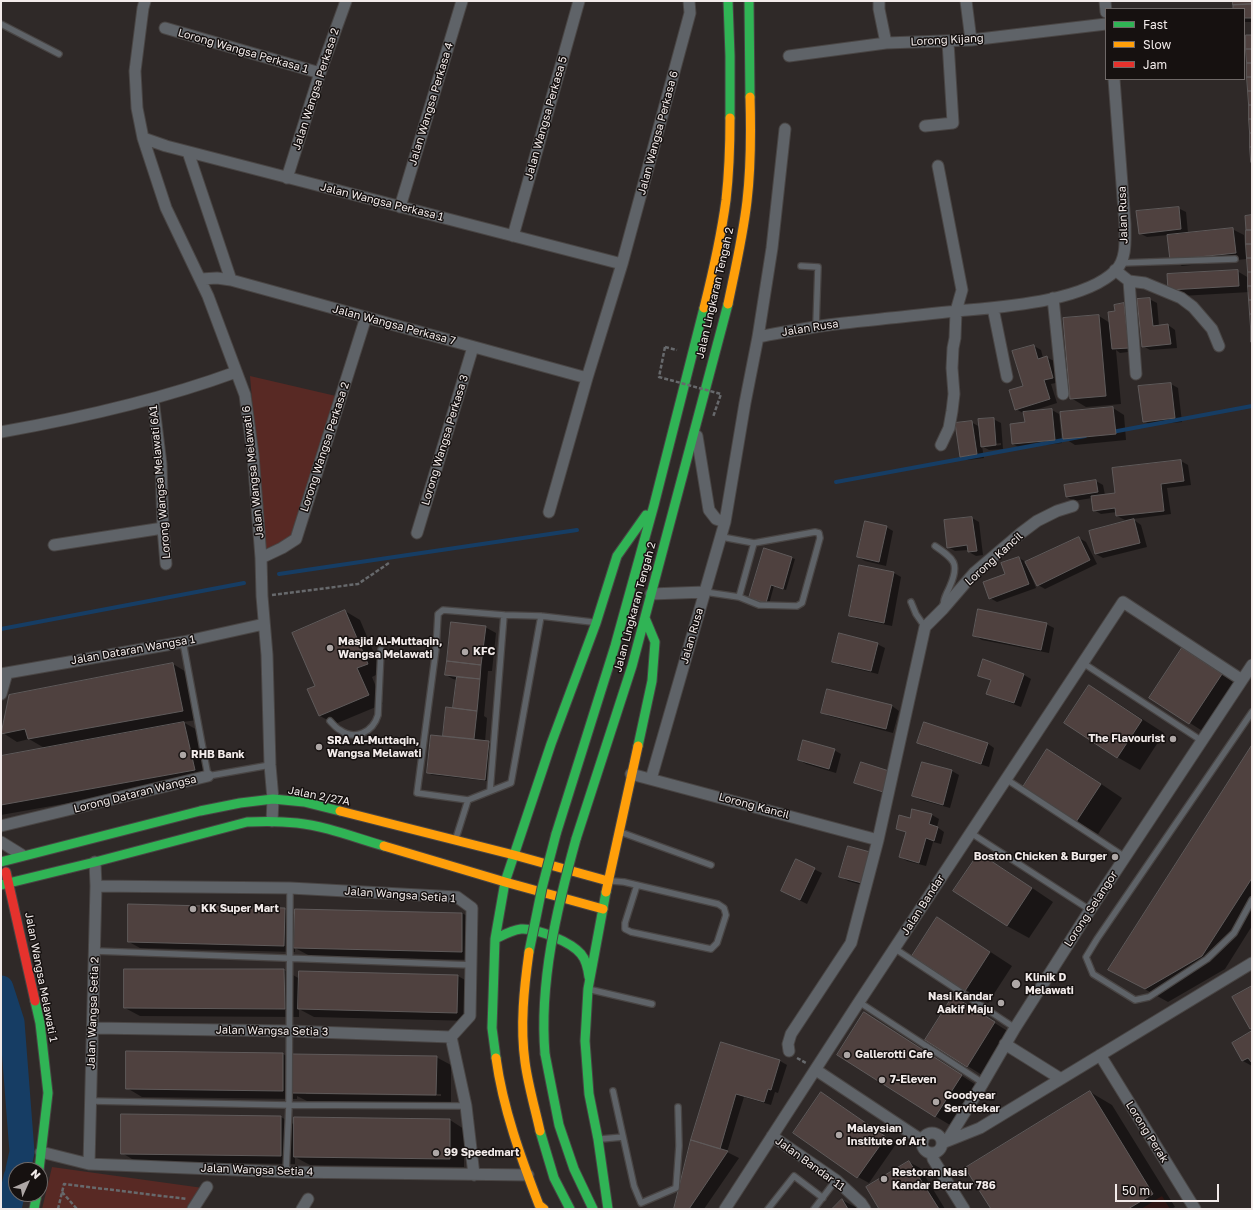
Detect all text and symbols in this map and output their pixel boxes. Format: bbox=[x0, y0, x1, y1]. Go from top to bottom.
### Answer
legend bbox=[1105, 8, 1245, 80]
text: Fast bbox=[1143, 17, 1168, 32]
street label: Lorong Wangsa Perkasa 1 bbox=[176, 26, 310, 76]
street label: Jalan Wangsa Perkasa 2 bbox=[290, 26, 342, 152]
street label: Lorong Kijang bbox=[910, 31, 984, 49]
text: Slow bbox=[1143, 37, 1171, 52]
street label: Jalan Wangsa Perkasa 4 bbox=[406, 41, 456, 167]
street label: Jalan Wangsa Perkasa 5 bbox=[522, 55, 570, 181]
text: Jam bbox=[1143, 57, 1167, 72]
street label: Jalan Wangsa Perkasa 6 bbox=[635, 70, 681, 196]
street label: Jalan Wangsa Perkasa 1 bbox=[319, 180, 445, 224]
street label: Jalan Rusa bbox=[1115, 186, 1131, 244]
street label: Jalan Lingkaran Tengah 2 bbox=[693, 226, 737, 360]
street label: Jalan Wangsa Perkasa 7 bbox=[331, 302, 457, 348]
street label: Jalan Rusa bbox=[781, 317, 839, 339]
street label: Lorong Wangsa Perkasa 3 bbox=[419, 373, 471, 507]
street label: Lorong Wangsa Perkasa 2 bbox=[298, 380, 352, 514]
street label: Lorong Wangsa Melawati 6A1 bbox=[147, 405, 173, 559]
street label: Jalan Wangsa Melawati 6 bbox=[239, 405, 267, 539]
street label: Lorong Kancil bbox=[963, 530, 1025, 588]
street label: Jalan Lingkaran Tengah 2 bbox=[611, 540, 659, 674]
street label: Jalan Rusa bbox=[678, 607, 706, 665]
street label: Jalan Dataran Wangsa 1 bbox=[70, 633, 196, 667]
place label: Masjid Al-Muttaqin, Wangsa Melawati bbox=[338, 635, 442, 661]
marker: Masjid Al-Muttaqin, Wangsa Melawati bbox=[325, 643, 335, 653]
place label: KFC bbox=[473, 645, 495, 659]
marker: KFC bbox=[460, 647, 470, 657]
place label: The Flavourist bbox=[1088, 732, 1165, 746]
place label: SRA Al-Muttaqin, Wangsa Melawati bbox=[327, 734, 421, 760]
marker: The Flavourist bbox=[1168, 734, 1178, 744]
marker: SRA Al-Muttaqin, Wangsa Melawati bbox=[314, 742, 324, 752]
place label: RHB Bank bbox=[191, 748, 245, 762]
marker: RHB Bank bbox=[178, 750, 188, 760]
street label: Lorong Dataran Wangsa bbox=[72, 772, 198, 816]
street label: Jalan 2/27A bbox=[287, 784, 351, 808]
street label: Lorong Kancil bbox=[717, 790, 791, 822]
place label: Boston Chicken & Burger bbox=[974, 850, 1107, 864]
marker: Boston Chicken & Burger bbox=[1110, 852, 1120, 862]
street label: Lorong Selangor bbox=[1062, 869, 1120, 949]
street label: Jalan Bandar bbox=[899, 872, 947, 938]
street label: Jalan Wangsa Setia 1 bbox=[344, 885, 456, 905]
place label: KK Super Mart bbox=[201, 902, 279, 916]
marker: KK Super Mart bbox=[188, 904, 198, 914]
street label: Jalan Wangsa Melawati 1 bbox=[22, 911, 60, 1043]
street label: Jalan Wangsa Setia 2 bbox=[84, 957, 102, 1069]
place label: Klinik D Melawati bbox=[1025, 971, 1074, 997]
marker: Klinik D Melawati bbox=[1010, 978, 1022, 990]
place label: Nasi Kandar Aakif Maju bbox=[928, 990, 993, 1016]
marker: Nasi Kandar Aakif Maju bbox=[996, 998, 1006, 1008]
street label: Jalan Wangsa Setia 3 bbox=[216, 1023, 328, 1039]
place label: Gallerotti Cafe bbox=[855, 1048, 933, 1062]
marker: Gallerotti Cafe bbox=[842, 1050, 852, 1060]
place label: 7-Eleven bbox=[890, 1073, 936, 1087]
marker: 7-Eleven bbox=[877, 1075, 887, 1085]
place label: Goodyear Servitekar bbox=[944, 1089, 1000, 1115]
marker: Goodyear Servitekar bbox=[931, 1097, 941, 1107]
street label: Lorong Perak bbox=[1123, 1099, 1171, 1165]
place label: Malaysian Institute of Art bbox=[847, 1122, 926, 1148]
marker: Malaysian Institute of Art bbox=[834, 1130, 844, 1140]
street label: Jalan Bandar 11 bbox=[773, 1134, 847, 1194]
place label: 99 Speedmart bbox=[444, 1146, 520, 1160]
marker: 99 Speedmart bbox=[431, 1148, 441, 1158]
street label: Jalan Wangsa Setia 4 bbox=[200, 1161, 314, 1179]
north arrow bbox=[8, 1162, 48, 1202]
text: N bbox=[29, 1166, 44, 1181]
place label: Restoran Nasi Kandar Beratur 786 bbox=[892, 1166, 996, 1192]
marker: Restoran Nasi Kandar Beratur 786 bbox=[879, 1174, 889, 1184]
scale bar bbox=[1117, 1176, 1221, 1202]
text: 50 m bbox=[1122, 1183, 1150, 1198]

